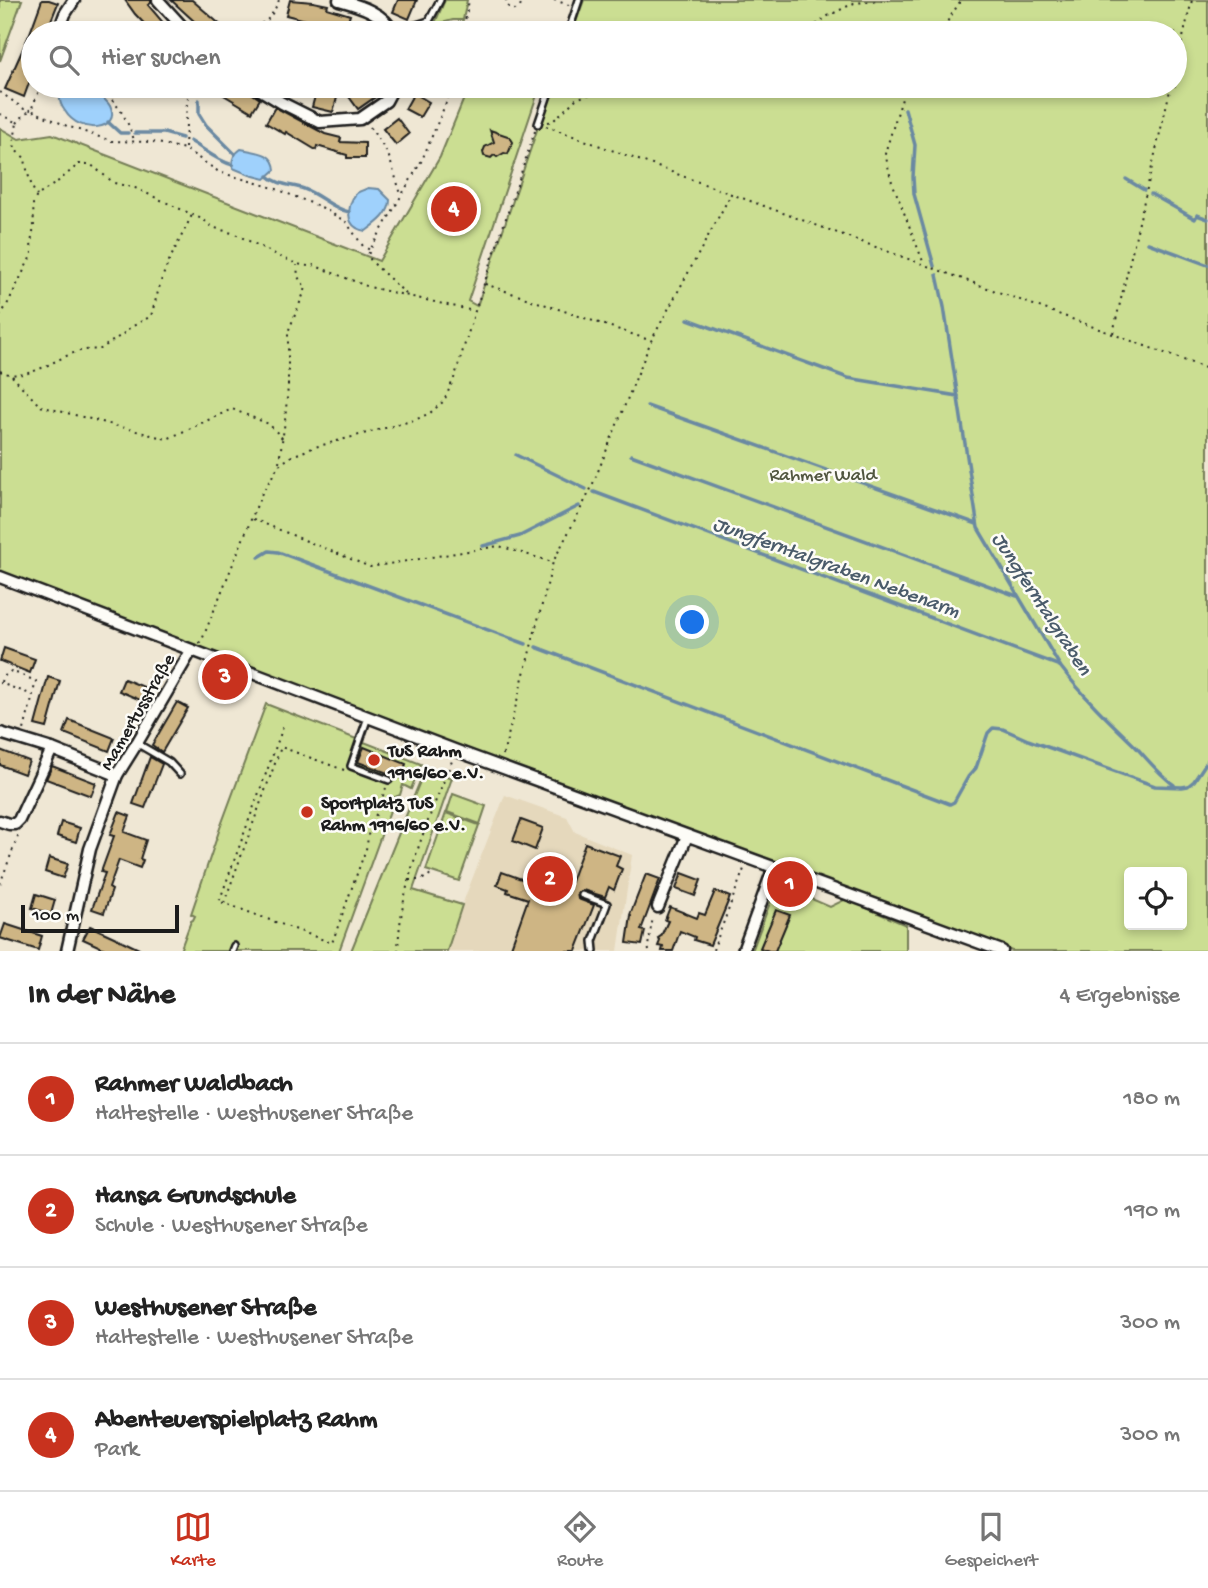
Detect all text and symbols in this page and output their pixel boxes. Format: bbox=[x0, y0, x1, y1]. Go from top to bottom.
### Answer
search box bbox=[21, 21, 1187, 98]
icon: search bbox=[45, 41, 83, 79]
text: Hier suchen bbox=[101, 44, 221, 75]
pin: 4 bbox=[431, 183, 477, 235]
park label: Rahmer Wald bbox=[769, 465, 878, 488]
water label: Jungferntalgraben Nebenarm bbox=[709, 513, 963, 626]
water label: Jungferntalgraben bbox=[985, 529, 1096, 682]
your location bbox=[675, 605, 709, 639]
street label: Mamertusstraße bbox=[96, 650, 182, 775]
pin: 3 bbox=[202, 651, 248, 703]
place label: TuS Rahm 1916/60 e.V. bbox=[386, 741, 484, 786]
marker: TuS Rahm 1916/60 e.V. bbox=[366, 752, 382, 768]
place label: Sportplatz TuS Rahm 1916/60 e.V. bbox=[320, 793, 466, 838]
marker: Sportplatz TuS Rahm 1916/60 e.V. bbox=[299, 804, 315, 820]
pin: 2 bbox=[527, 853, 573, 905]
pin: 1 bbox=[767, 858, 813, 910]
map controls bbox=[1124, 867, 1187, 930]
button: locate bbox=[1124, 867, 1187, 930]
scale bar bbox=[21, 902, 178, 934]
text: 100 m bbox=[32, 905, 79, 928]
text: In der Nähe bbox=[28, 979, 175, 1014]
text: 4 Ergebnisse bbox=[1059, 983, 1180, 1010]
text: Rahmer Waldbach bbox=[95, 1070, 293, 1101]
text: 1 bbox=[46, 1086, 56, 1113]
text: 180 m bbox=[1123, 1086, 1180, 1113]
text: Haltestelle · Westhusener Straße bbox=[95, 1101, 413, 1128]
text: Hansa Grundschule bbox=[95, 1182, 296, 1213]
text: 2 bbox=[45, 1198, 57, 1225]
text: 190 m bbox=[1124, 1198, 1180, 1225]
text: Schule · Westhusener Straße bbox=[95, 1213, 368, 1240]
text: Westhusener Straße bbox=[95, 1294, 317, 1325]
text: 3 bbox=[45, 1310, 57, 1337]
text: 300 m bbox=[1120, 1310, 1180, 1337]
text: Haltestelle · Westhusener Straße bbox=[95, 1325, 413, 1352]
text: Abenteuerspielplatz Rahm bbox=[95, 1406, 378, 1437]
text: 4 bbox=[46, 1422, 56, 1449]
text: 300 m bbox=[1120, 1422, 1180, 1449]
text: Park bbox=[95, 1437, 139, 1464]
tab: Karte bbox=[171, 1508, 216, 1573]
tab: Route bbox=[557, 1508, 603, 1573]
tab: Gespeichert bbox=[944, 1508, 1037, 1573]

